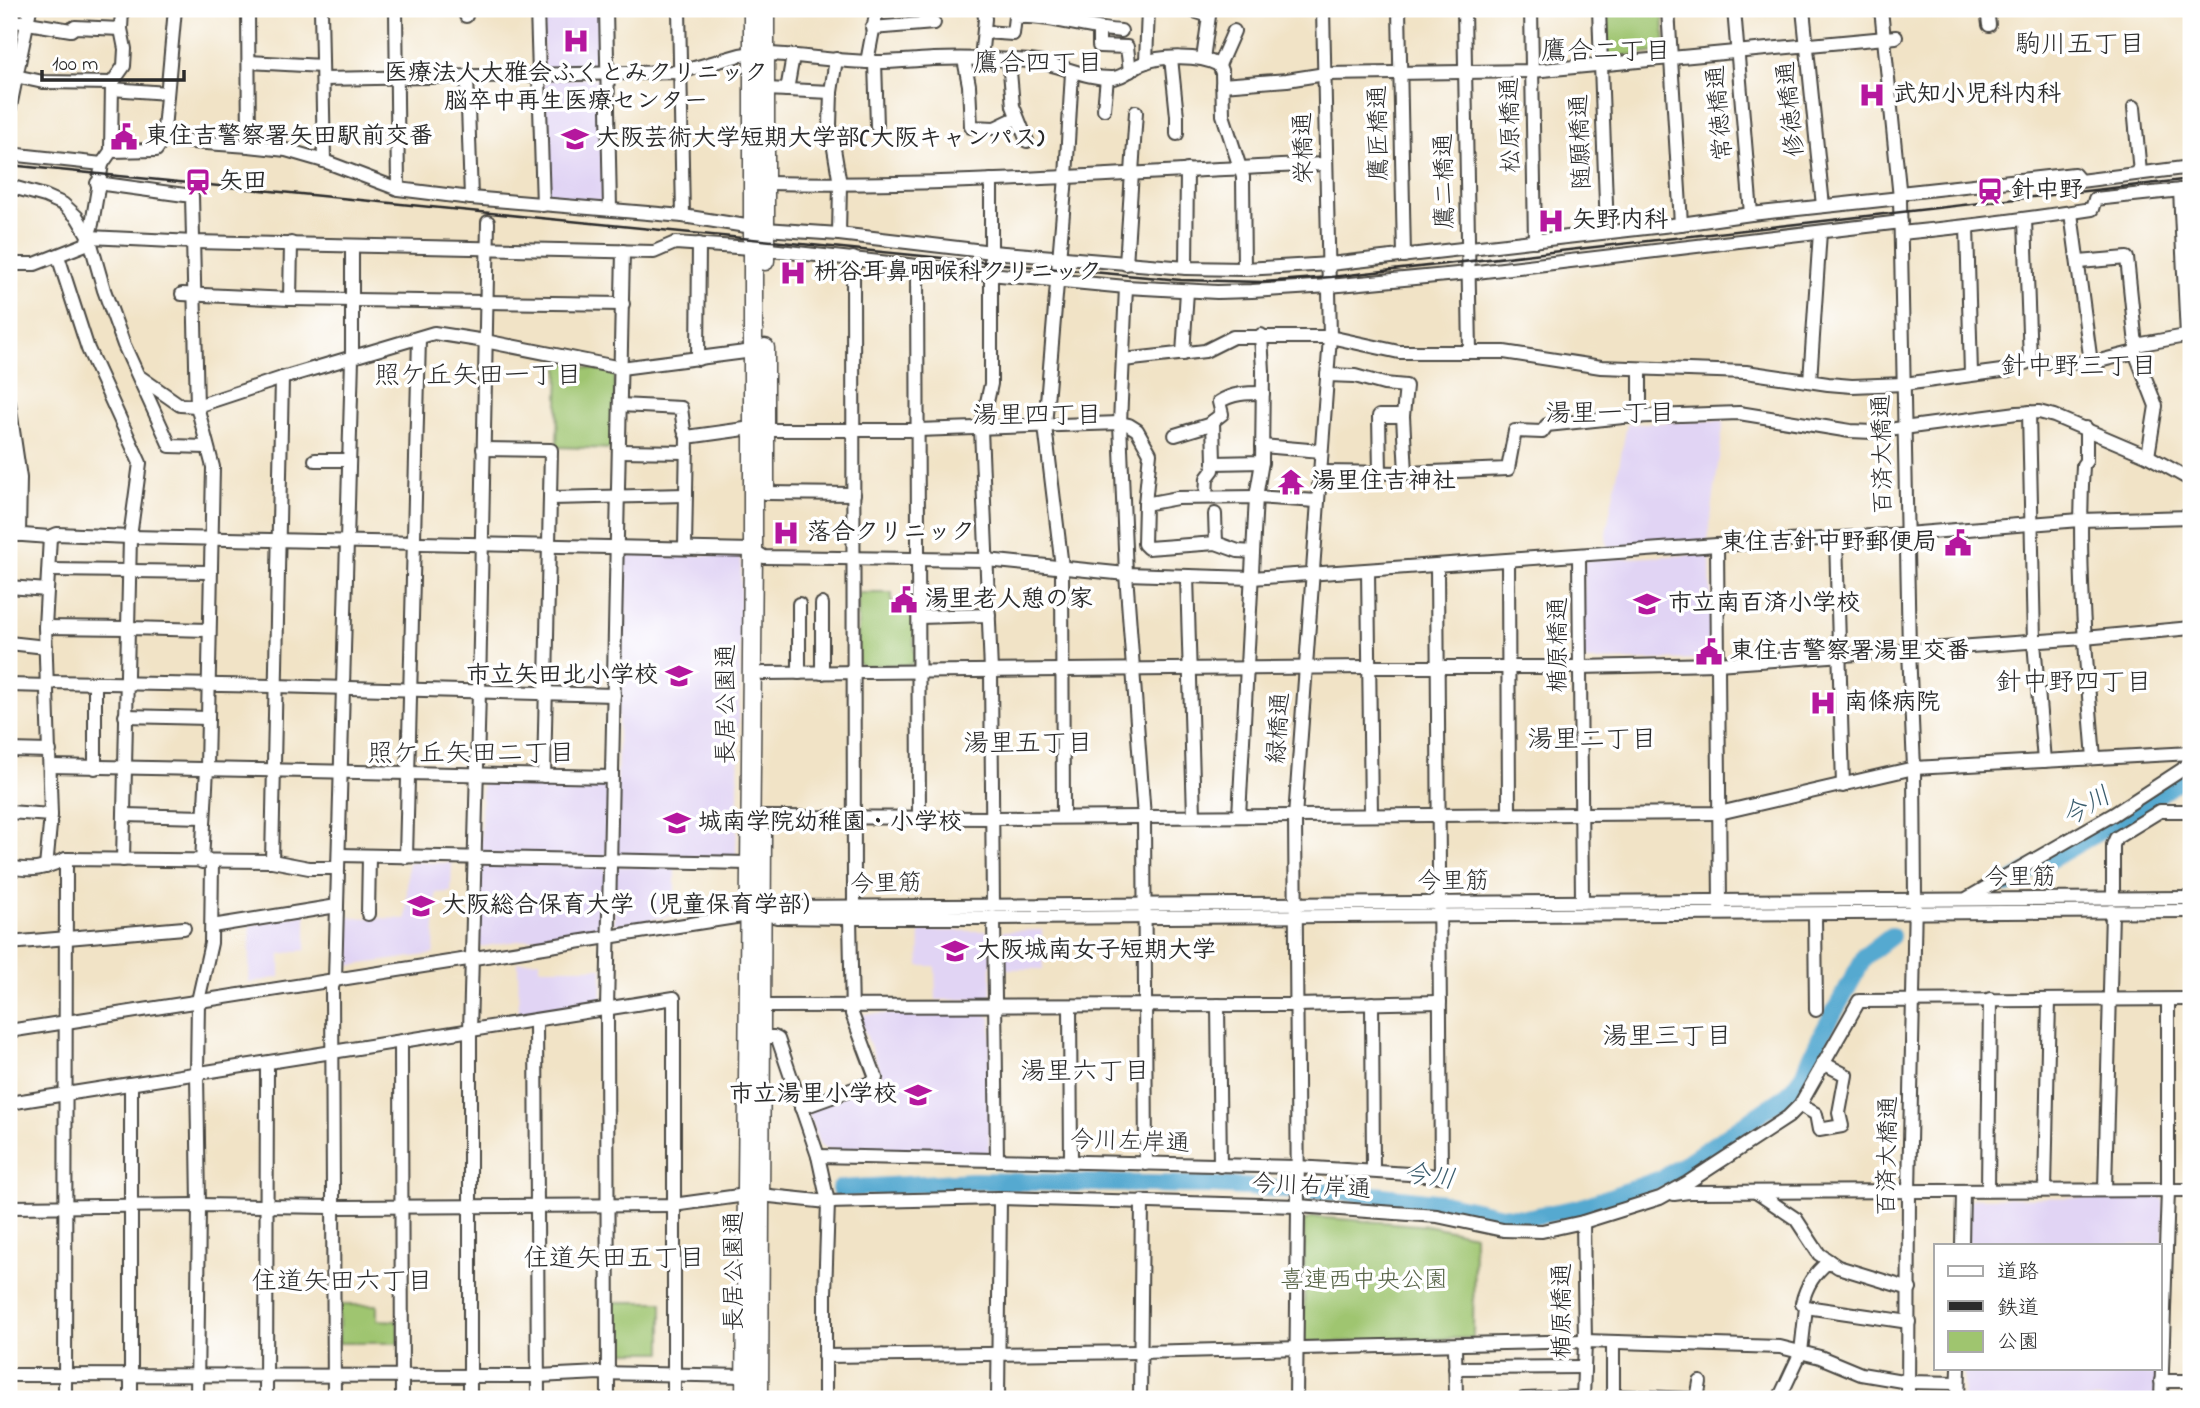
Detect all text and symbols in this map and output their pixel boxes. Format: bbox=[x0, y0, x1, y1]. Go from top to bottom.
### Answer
hospital icon: 医療法人大雅会ふくとみクリニック 脳卒中再生医療センター bbox=[561, 26, 591, 56]
district label: 駒川五丁目 bbox=[2015, 27, 2145, 65]
district label: 鷹合二丁目 bbox=[1541, 34, 1671, 72]
scale bar bbox=[42, 38, 184, 82]
district label: 鷹合四丁目 bbox=[973, 46, 1103, 84]
text: 100 m bbox=[52, 50, 98, 80]
place label: 医療法人大雅会ふくとみクリニック 脳卒中再生医療センター bbox=[384, 57, 768, 120]
street label: 修徳橋通 bbox=[1770, 59, 1814, 159]
street label: 常徳橋通 bbox=[1699, 64, 1743, 162]
street label: 松原橋通 bbox=[1494, 77, 1530, 173]
place label: 武知小児科内科 bbox=[1893, 78, 2061, 113]
hospital icon: 武知小児科内科 bbox=[1857, 80, 1887, 110]
street label: 鷹匠橋通 bbox=[1362, 85, 1398, 181]
street label: 随願橋通 bbox=[1563, 93, 1601, 191]
street label: 栄橋通 bbox=[1287, 112, 1323, 184]
place label: 東住吉警察署矢田駅前交番 bbox=[145, 120, 433, 155]
public building icon: 東住吉警察署矢田駅前交番 bbox=[109, 122, 139, 152]
place label: 大阪芸術大学短期大学部(大阪キャンパス) bbox=[596, 122, 1044, 157]
school or university icon: 大阪芸術大学短期大学部(大阪キャンパス) bbox=[560, 124, 590, 154]
street label: 鷹二橋通 bbox=[1428, 133, 1464, 229]
place label: 矢田 bbox=[219, 165, 267, 200]
station icon: 矢田 bbox=[183, 167, 213, 197]
place label: 針中野 bbox=[2011, 174, 2083, 209]
station icon: 針中野 bbox=[1975, 176, 2005, 206]
place label: 矢野内科 bbox=[1572, 204, 1668, 239]
hospital icon: 矢野内科 bbox=[1536, 206, 1566, 236]
place label: 枡谷耳鼻咽喉科クリニック bbox=[814, 256, 1102, 291]
hospital icon: 枡谷耳鼻咽喉科クリニック bbox=[778, 258, 808, 288]
district label: 針中野三丁目 bbox=[2001, 349, 2157, 387]
district label: 照ケ丘矢田一丁目 bbox=[374, 358, 582, 396]
street label: 百済大橋通 bbox=[1865, 394, 1903, 514]
district label: 湯里一丁目 bbox=[1545, 396, 1675, 434]
district label: 湯里四丁目 bbox=[972, 398, 1102, 436]
place label: 湯里住吉神社 bbox=[1312, 465, 1456, 500]
temple icon: 湯里住吉神社 bbox=[1276, 467, 1306, 497]
place label: 落合クリニック bbox=[807, 516, 975, 551]
hospital icon: 落合クリニック bbox=[771, 518, 801, 548]
place label: 東住吉針中野郵便局 bbox=[1721, 526, 1937, 561]
public building icon: 東住吉針中野郵便局 bbox=[1943, 528, 1973, 558]
place label: 湯里老人憩の家 bbox=[925, 583, 1093, 618]
public building icon: 湯里老人憩の家 bbox=[889, 585, 919, 615]
place label: 市立南百済小学校 bbox=[1668, 587, 1860, 622]
school or university icon: 市立南百済小学校 bbox=[1632, 589, 1662, 619]
street label: 楯原橋通 bbox=[1542, 597, 1577, 693]
place label: 東住吉警察署湯里交番 bbox=[1730, 635, 1970, 670]
public building icon: 東住吉警察署湯里交番 bbox=[1694, 637, 1724, 667]
street label: 長居公園通 bbox=[710, 644, 745, 764]
place label: 市立矢田北小学校 bbox=[466, 659, 658, 694]
school or university icon: 市立矢田北小学校 bbox=[664, 661, 694, 691]
district label: 針中野四丁目 bbox=[1996, 665, 2152, 703]
place label: 南條病院 bbox=[1844, 686, 1940, 721]
hospital icon: 南條病院 bbox=[1808, 688, 1838, 718]
street label: 緑橋通 bbox=[1260, 691, 1300, 765]
district label: 湯里二丁目 bbox=[1527, 722, 1657, 760]
district label: 湯里五丁目 bbox=[963, 726, 1093, 764]
district label: 照ケ丘矢田二丁目 bbox=[367, 736, 575, 774]
water label: 今川 bbox=[2055, 779, 2119, 837]
place label: 城南学院幼稚園・小学校 bbox=[698, 806, 962, 841]
school or university icon: 城南学院幼稚園・小学校 bbox=[662, 808, 692, 838]
street label: 今里筋 bbox=[1984, 861, 2056, 896]
street label: 今里筋 bbox=[1417, 865, 1489, 900]
street label: 今里筋 bbox=[850, 867, 922, 903]
place label: 大阪総合保育大学（児童保育学部） bbox=[442, 889, 826, 924]
school or university icon: 大阪総合保育大学（児童保育学部） bbox=[406, 891, 436, 921]
place label: 大阪城南女子短期大学 bbox=[976, 934, 1216, 969]
school or university icon: 大阪城南女子短期大学 bbox=[940, 936, 970, 966]
district label: 湯里三丁目 bbox=[1602, 1019, 1732, 1057]
district label: 湯里六丁目 bbox=[1020, 1054, 1150, 1092]
place label: 市立湯里小学校 bbox=[729, 1078, 897, 1113]
school or university icon: 市立湯里小学校 bbox=[903, 1080, 933, 1110]
street label: 百済大橋通 bbox=[1870, 1096, 1908, 1216]
street label: 今川左岸通 bbox=[1069, 1123, 1191, 1163]
water label: 今川 bbox=[1401, 1156, 1457, 1200]
street label: 今川右岸通 bbox=[1250, 1167, 1372, 1209]
street label: 長居公園通 bbox=[718, 1211, 753, 1331]
district label: 住道矢田五丁目 bbox=[523, 1241, 705, 1279]
legend bbox=[1934, 1244, 2162, 1370]
text: 道路 bbox=[1997, 1258, 2039, 1288]
street label: 楯原橋通 bbox=[1546, 1263, 1581, 1359]
district label: 住道矢田六丁目 bbox=[251, 1264, 433, 1302]
park label: 喜連西中央公園 bbox=[1280, 1264, 1448, 1299]
text: 鉄道 bbox=[1997, 1294, 2039, 1324]
text: 公園 bbox=[1997, 1328, 2039, 1358]

